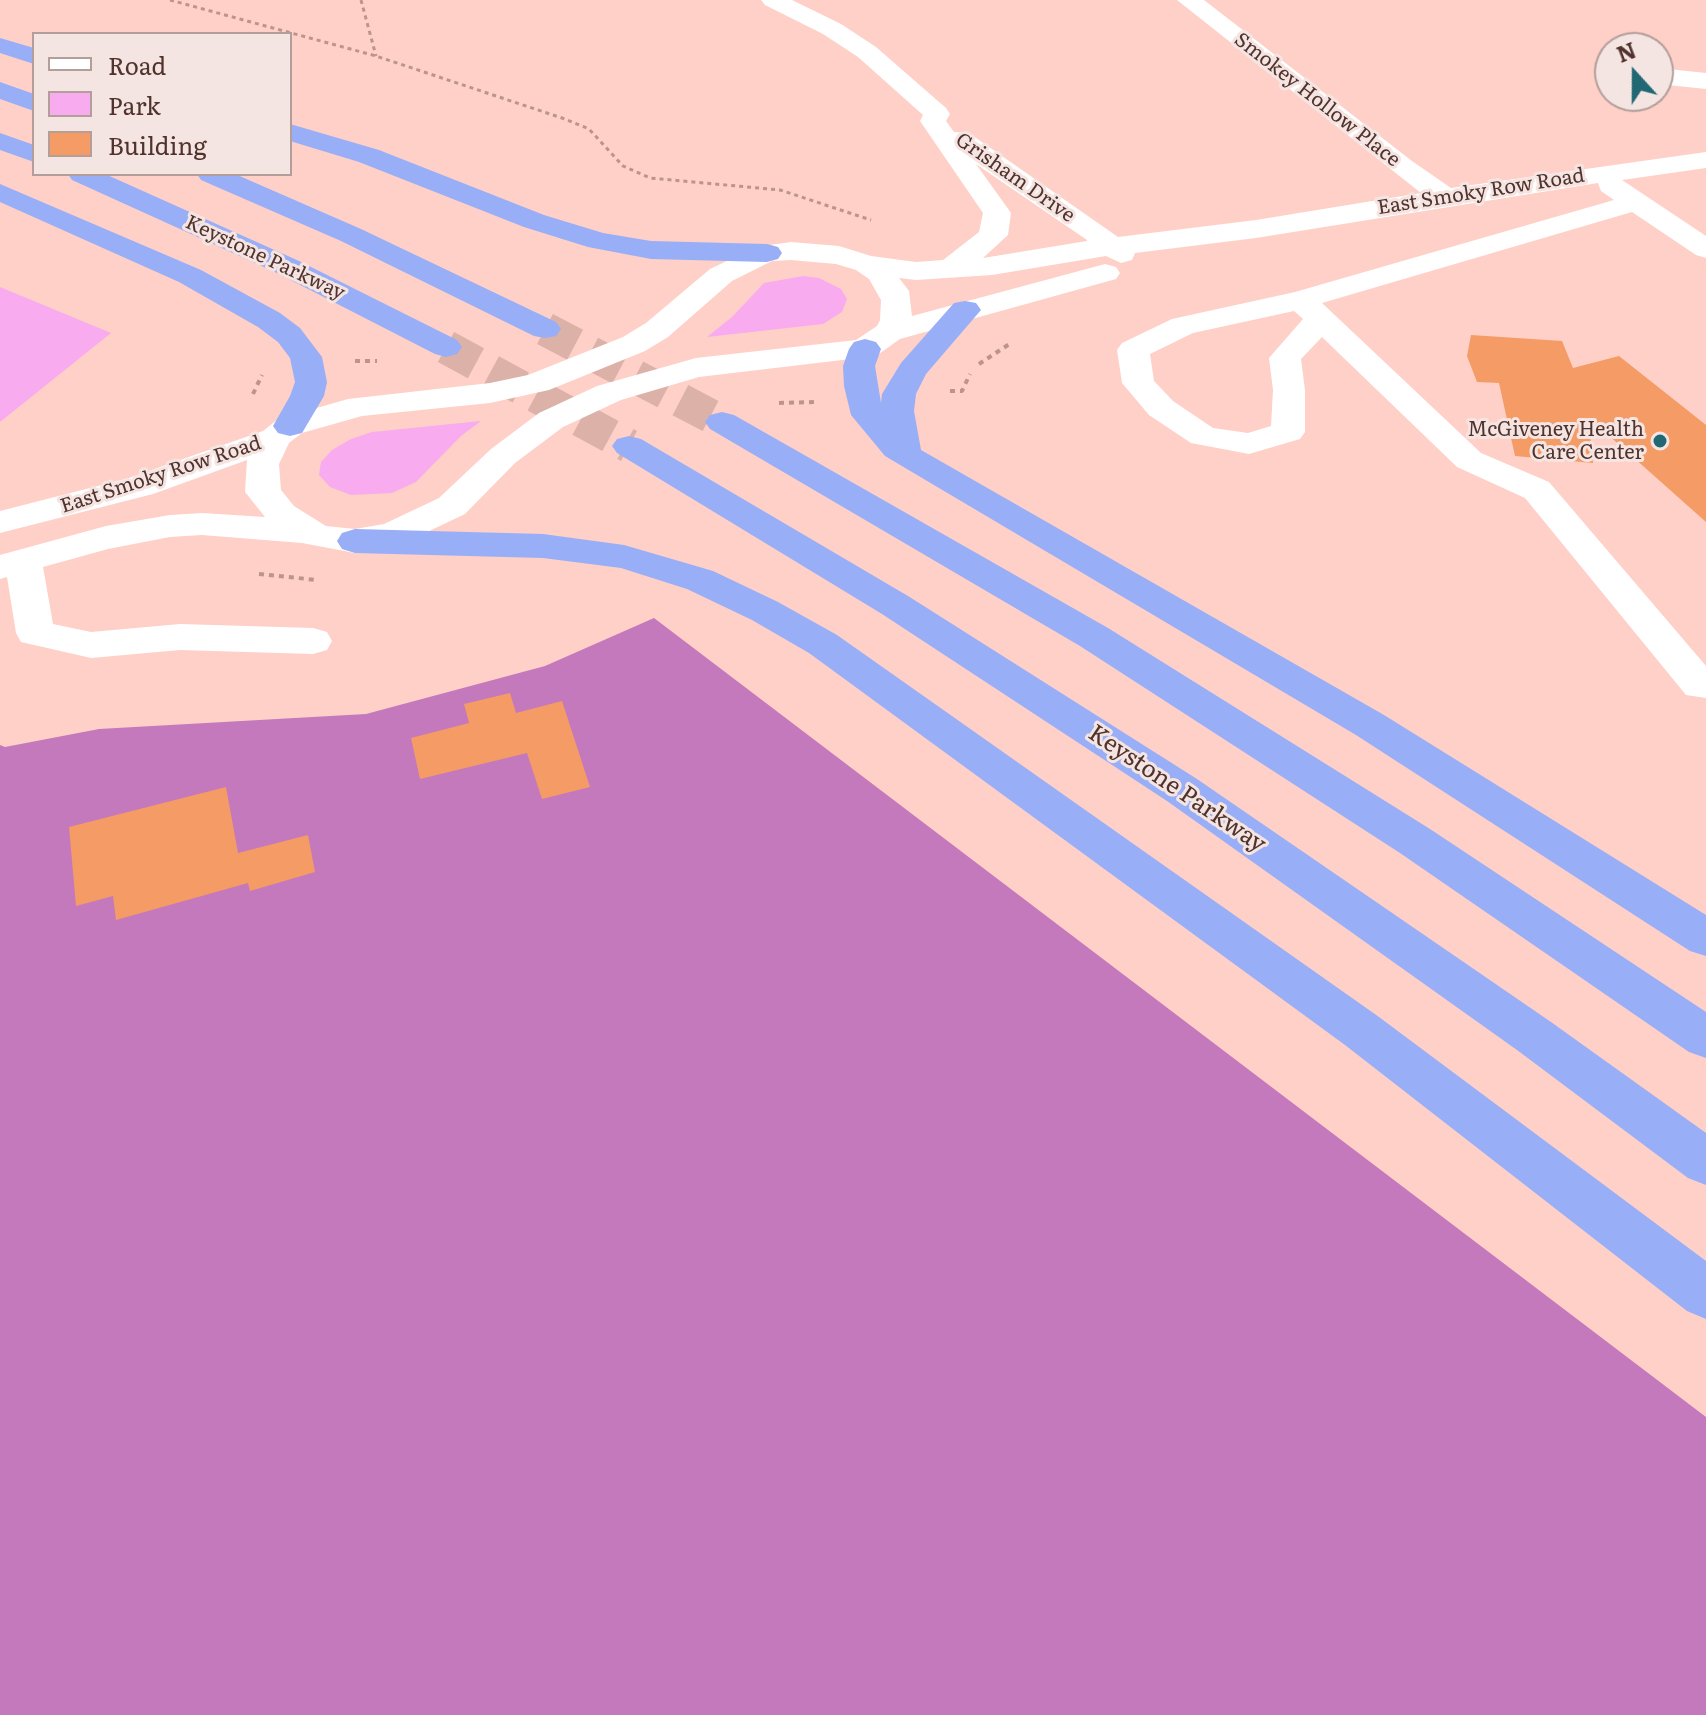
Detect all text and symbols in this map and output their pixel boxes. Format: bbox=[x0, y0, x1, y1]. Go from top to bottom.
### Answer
street label: Smokey Hollow Place bbox=[1229, 28, 1405, 172]
legend bbox=[32, 32, 292, 176]
north arrow bbox=[1594, 32, 1674, 112]
text: N bbox=[1611, 32, 1640, 70]
text: Road bbox=[108, 47, 166, 82]
text: Park bbox=[108, 87, 161, 122]
text: Building bbox=[108, 127, 207, 162]
street label: Grisham Drive bbox=[951, 128, 1079, 228]
street label: East Smoky Row Road bbox=[1376, 164, 1586, 220]
street label: Keystone Parkway bbox=[181, 210, 349, 306]
place label: McGiveney Health Care Center bbox=[1467, 418, 1644, 465]
street label: East Smoky Row Road bbox=[58, 431, 264, 519]
marker: McGiveney Health Care Center bbox=[1651, 432, 1669, 450]
street label: Keystone Parkway bbox=[1083, 719, 1271, 859]

